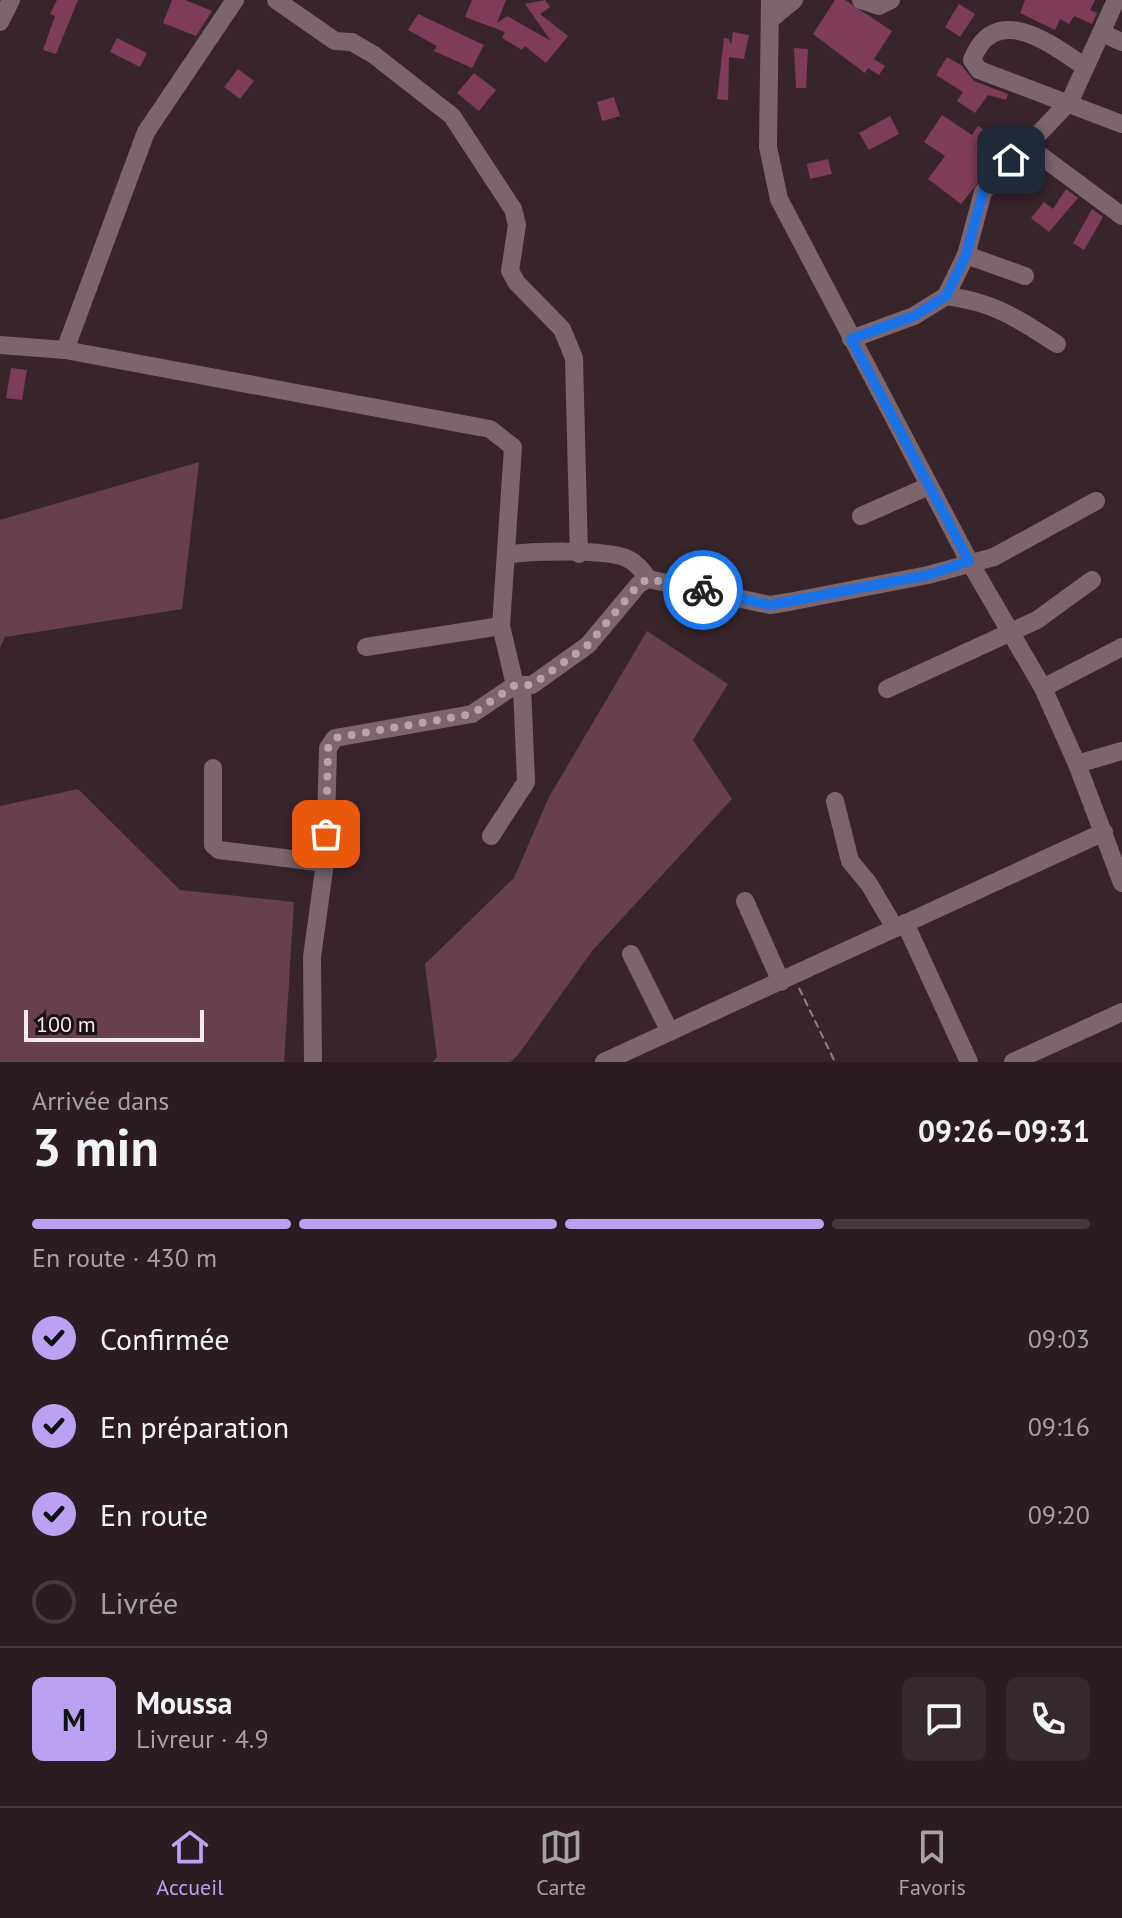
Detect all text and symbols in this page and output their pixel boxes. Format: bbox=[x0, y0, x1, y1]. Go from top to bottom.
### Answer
pin bbox=[977, 126, 1045, 194]
icon: home bbox=[989, 138, 1033, 182]
courier bbox=[663, 550, 743, 630]
icon: bike bbox=[681, 568, 725, 612]
pin bbox=[292, 800, 360, 868]
icon: bag bbox=[304, 812, 348, 856]
scale bar bbox=[24, 1006, 204, 1042]
text: 100 m bbox=[36, 1010, 96, 1038]
text: Arrivée dans bbox=[32, 1084, 169, 1117]
text: 09:26–09:31 bbox=[918, 1111, 1090, 1150]
text: 3 min bbox=[32, 1113, 159, 1180]
text: En route · 430 m bbox=[32, 1241, 217, 1274]
icon: check bbox=[32, 1316, 76, 1360]
text: Confirmée bbox=[100, 1319, 229, 1358]
text: 09:03 bbox=[1028, 1322, 1090, 1355]
icon: check bbox=[32, 1404, 76, 1448]
text: En préparation bbox=[100, 1407, 289, 1446]
text: 09:16 bbox=[1028, 1410, 1090, 1443]
icon: check bbox=[32, 1492, 76, 1536]
text: En route bbox=[100, 1495, 208, 1534]
text: 09:20 bbox=[1028, 1498, 1090, 1531]
text: Livrée bbox=[100, 1583, 178, 1622]
button: chat bbox=[902, 1677, 986, 1761]
button: phone bbox=[1006, 1677, 1090, 1761]
text: Moussa bbox=[136, 1683, 232, 1722]
text: M bbox=[62, 1700, 86, 1739]
text: Livreur · 4.9 bbox=[136, 1722, 269, 1755]
tab: Accueil bbox=[156, 1825, 224, 1901]
tab: Carte bbox=[536, 1825, 586, 1901]
tab: Favoris bbox=[899, 1825, 966, 1901]

